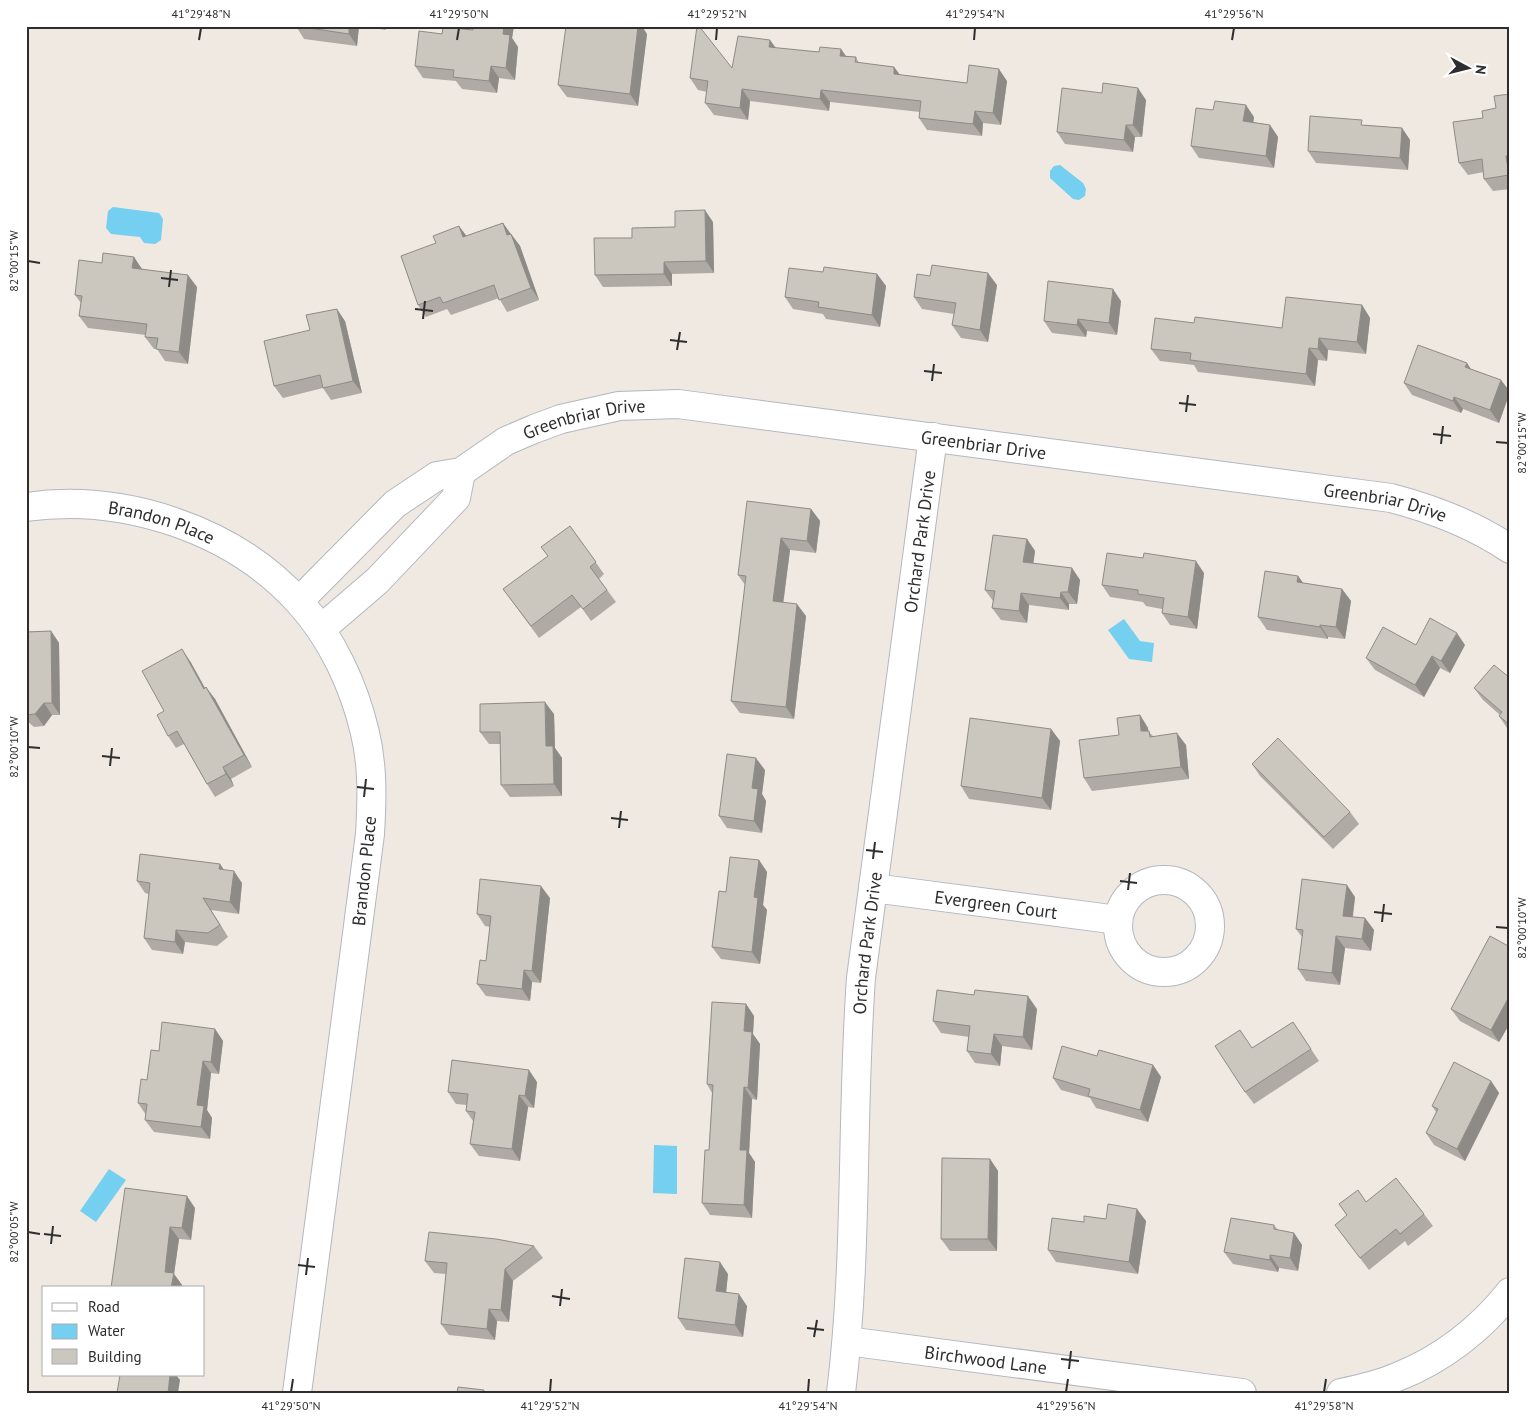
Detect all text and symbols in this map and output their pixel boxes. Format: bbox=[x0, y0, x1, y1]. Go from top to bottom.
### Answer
text: 41°29'48"N bbox=[171, 6, 231, 21]
text: 41°29'50"N bbox=[429, 6, 489, 21]
text: 41°29'52"N bbox=[687, 6, 747, 21]
text: 41°29'54"N bbox=[945, 6, 1005, 21]
text: 41°29'56"N bbox=[1204, 6, 1264, 21]
north arrow bbox=[1444, 42, 1494, 92]
text: N bbox=[1471, 64, 1490, 75]
text: 82°00'15"W bbox=[6, 230, 21, 292]
street label: Greenbriar Drive bbox=[519, 394, 646, 444]
text: 82°00'15"W bbox=[1514, 412, 1529, 474]
street label: Greenbriar Drive bbox=[920, 425, 1048, 464]
street label: Orchard Park Drive bbox=[898, 469, 940, 614]
street label: Greenbriar Drive bbox=[1322, 478, 1450, 527]
street label: Brandon Place bbox=[107, 495, 219, 549]
text: 82°00'10"W bbox=[6, 716, 21, 778]
street label: Brandon Place bbox=[347, 815, 381, 927]
street label: Orchard Park Drive bbox=[847, 870, 887, 1015]
street label: Evergreen Court bbox=[933, 885, 1059, 923]
text: 82°00'10"W bbox=[1514, 897, 1529, 959]
text: 82°00'05"W bbox=[6, 1201, 21, 1263]
legend bbox=[42, 1286, 205, 1376]
text: Road bbox=[88, 1297, 120, 1316]
text: Water bbox=[88, 1321, 125, 1340]
street label: Birchwood Lane bbox=[923, 1340, 1048, 1379]
text: Building bbox=[88, 1347, 142, 1366]
text: 41°29'50"N bbox=[261, 1398, 321, 1413]
text: 41°29'52"N bbox=[520, 1398, 580, 1413]
text: 41°29'54"N bbox=[778, 1398, 838, 1413]
text: 41°29'56"N bbox=[1036, 1398, 1096, 1413]
text: 41°29'58"N bbox=[1294, 1398, 1354, 1413]

